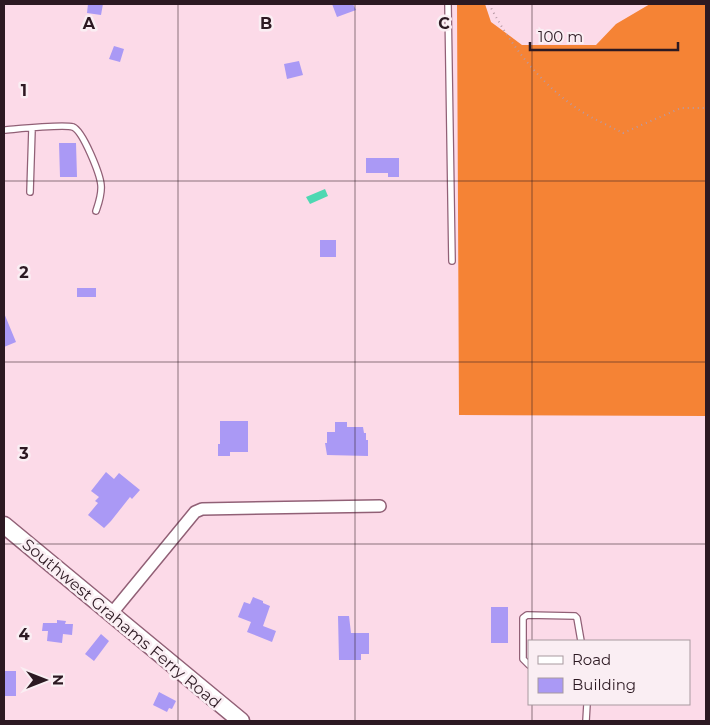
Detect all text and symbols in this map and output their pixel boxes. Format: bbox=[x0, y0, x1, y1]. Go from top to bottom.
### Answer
text: A bbox=[82, 14, 96, 33]
text: B bbox=[260, 14, 272, 33]
text: C bbox=[438, 14, 450, 33]
scale bar bbox=[530, 20, 678, 52]
text: 100 m bbox=[538, 27, 583, 46]
text: 1 bbox=[21, 81, 27, 100]
text: 2 bbox=[19, 263, 29, 282]
text: 3 bbox=[18, 444, 29, 463]
street label: Southwest Grahams Ferry Road bbox=[19, 535, 225, 712]
text: 4 bbox=[18, 625, 30, 644]
legend bbox=[528, 640, 690, 705]
text: Road bbox=[572, 650, 611, 669]
north arrow bbox=[20, 655, 70, 705]
text: N bbox=[49, 674, 67, 686]
text: Building bbox=[572, 675, 636, 694]

